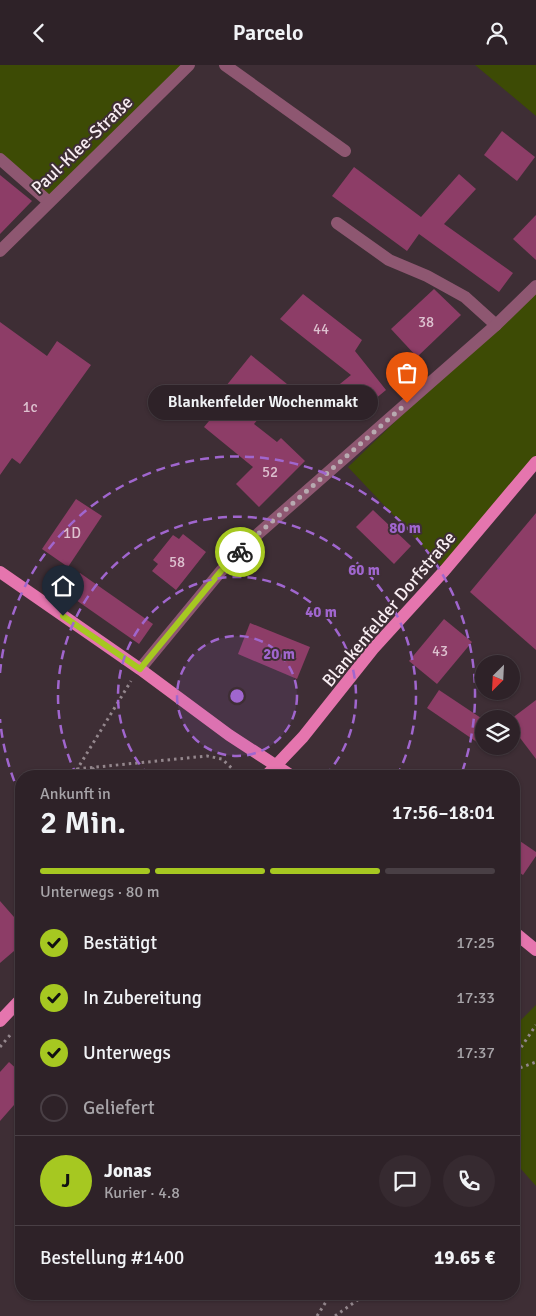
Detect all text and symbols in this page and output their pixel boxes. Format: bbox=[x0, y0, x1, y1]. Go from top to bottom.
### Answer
icon: back bbox=[25, 19, 53, 47]
text: Parcelo bbox=[233, 19, 303, 46]
icon: person bbox=[483, 19, 511, 47]
street label: Paul-Klee-Straße bbox=[27, 91, 137, 199]
house number: 38 bbox=[418, 313, 434, 331]
house number: 44 bbox=[313, 320, 329, 338]
pin bbox=[386, 352, 428, 403]
icon: bag bbox=[393, 359, 421, 387]
callout: Blankenfelder Wochenmakt bbox=[147, 385, 377, 421]
text: Blankenfelder Wochenmakt bbox=[168, 392, 358, 412]
house number: 1c bbox=[22, 398, 38, 416]
house number: 52 bbox=[262, 463, 278, 481]
text: 80 m bbox=[389, 519, 421, 537]
house number: 1D bbox=[63, 524, 81, 542]
courier bbox=[215, 527, 265, 577]
street label: Blankenfelder Dorfstraße bbox=[318, 527, 460, 691]
icon: bike bbox=[226, 538, 254, 566]
house number: 58 bbox=[169, 553, 185, 571]
text: 60 m bbox=[348, 561, 380, 579]
pin bbox=[42, 565, 84, 616]
icon: home bbox=[49, 572, 77, 600]
text: 40 m bbox=[305, 603, 337, 621]
house number: 43 bbox=[432, 642, 448, 660]
text: 20 m bbox=[263, 645, 295, 663]
north arrow bbox=[475, 655, 520, 700]
map controls bbox=[475, 655, 520, 755]
centre of rings bbox=[228, 687, 246, 705]
button: layers bbox=[475, 710, 520, 755]
text: Ankunft in bbox=[40, 784, 111, 804]
text: 17:56–18:01 bbox=[392, 801, 495, 825]
text: 2 Min. bbox=[40, 803, 126, 842]
text: Unterwegs · 80 m bbox=[40, 882, 159, 902]
icon: check bbox=[40, 929, 68, 957]
text: Bestätigt bbox=[83, 931, 157, 955]
text: 17:25 bbox=[456, 933, 495, 953]
icon: check bbox=[40, 984, 68, 1012]
text: In Zubereitung bbox=[83, 986, 202, 1010]
text: 17:33 bbox=[456, 988, 495, 1008]
icon: check bbox=[40, 1039, 68, 1067]
text: Unterwegs bbox=[83, 1041, 171, 1065]
text: 17:37 bbox=[456, 1043, 495, 1063]
text: Geliefert bbox=[83, 1096, 155, 1120]
button: chat bbox=[379, 1155, 431, 1207]
button: phone bbox=[443, 1155, 495, 1207]
text: Jonas bbox=[104, 1159, 151, 1183]
text: J bbox=[62, 1169, 70, 1193]
text: Kurier · 4.8 bbox=[104, 1183, 180, 1203]
text: Bestellung #1400 bbox=[40, 1246, 184, 1270]
text: 19.65 € bbox=[434, 1246, 495, 1270]

